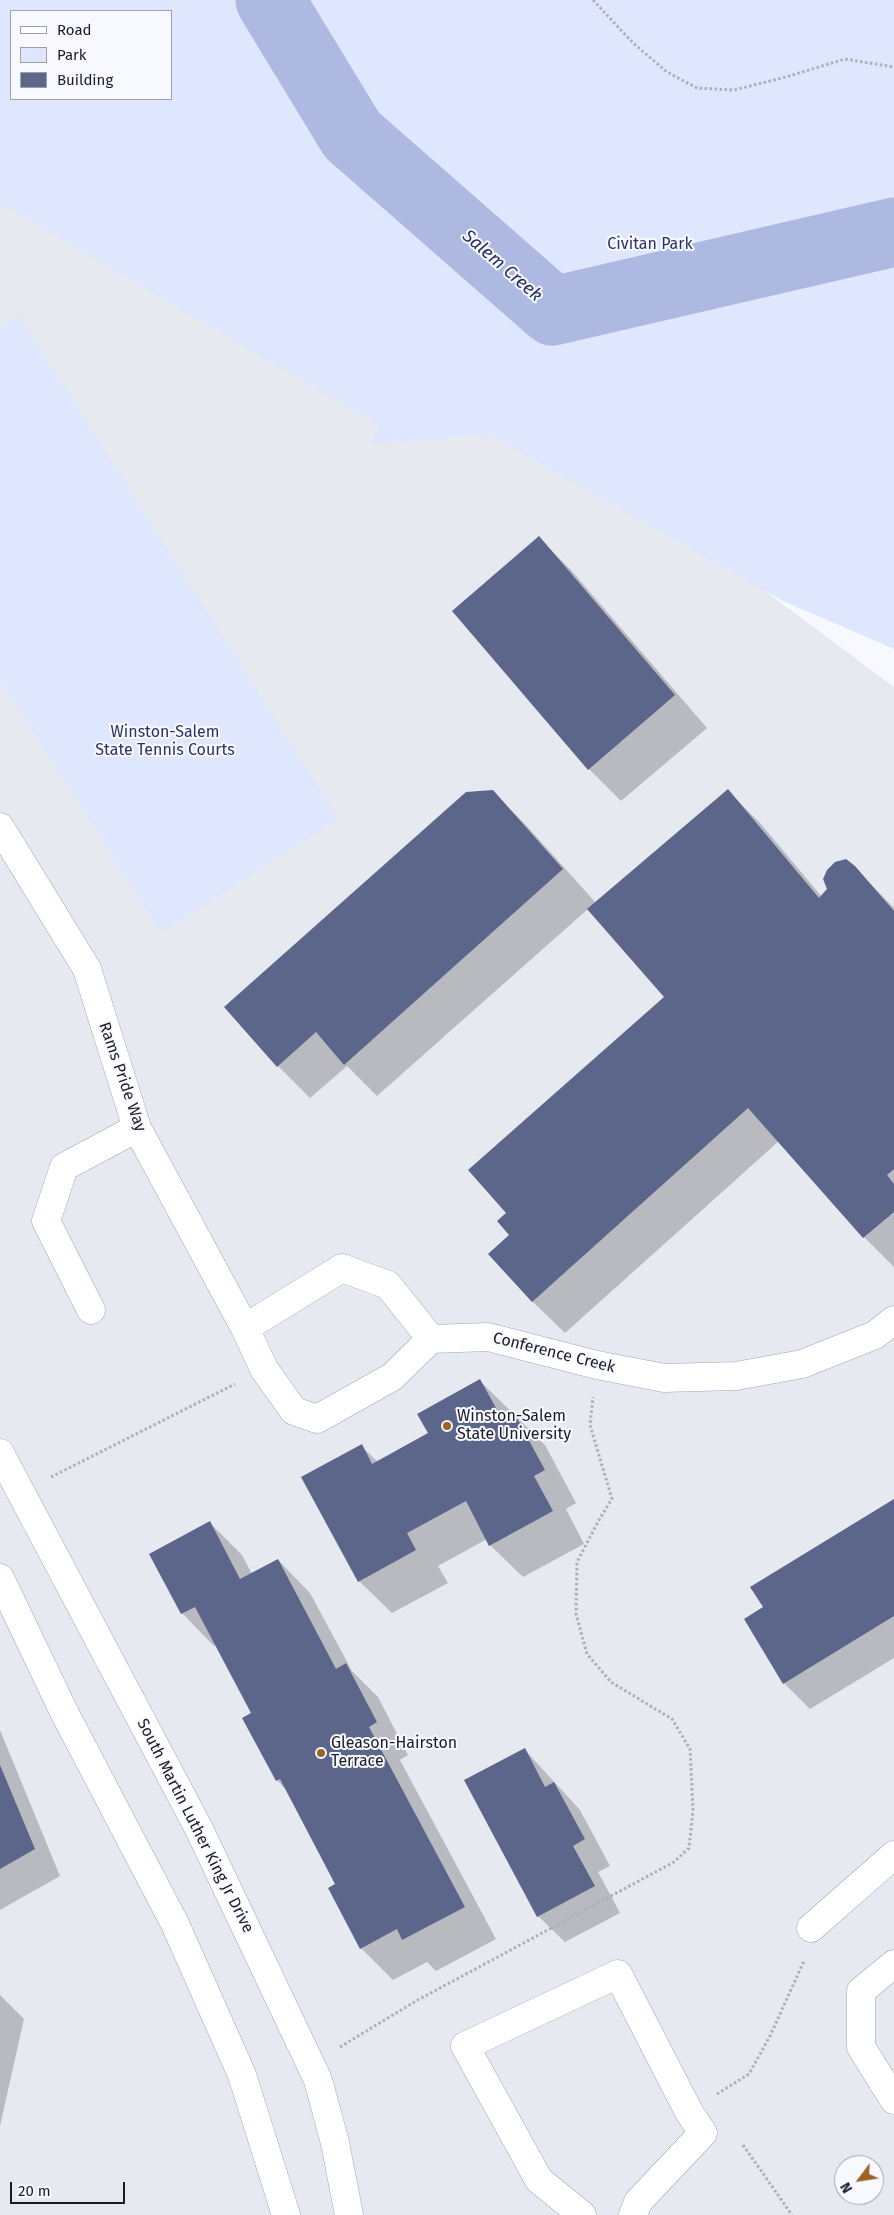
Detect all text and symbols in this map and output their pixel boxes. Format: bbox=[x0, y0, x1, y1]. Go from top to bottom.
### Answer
legend bbox=[10, 10, 172, 100]
text: Road bbox=[57, 21, 92, 39]
text: Park bbox=[57, 46, 87, 64]
text: Building bbox=[57, 71, 113, 89]
water label: Salem Creek bbox=[458, 225, 546, 307]
park label: Civitan Park bbox=[607, 235, 693, 255]
park label: Winston-Salem State Tennis Courts bbox=[95, 723, 235, 761]
street label: Rams Pride Way bbox=[94, 1020, 150, 1134]
street label: Conference Creek bbox=[491, 1329, 617, 1377]
place label: Winston-Salem State University bbox=[457, 1407, 571, 1445]
marker: Winston-Salem State University bbox=[441, 1420, 453, 1432]
street label: South Martin Luther King Jr Drive bbox=[132, 1716, 258, 1936]
place label: Gleason-Hairston Terrace bbox=[331, 1734, 457, 1772]
marker: Gleason-Hairston Terrace bbox=[315, 1747, 327, 1759]
north arrow bbox=[834, 2155, 884, 2205]
scale bar bbox=[12, 2172, 128, 2204]
text: N bbox=[837, 2179, 856, 2196]
text: 20 m bbox=[18, 2182, 51, 2200]

